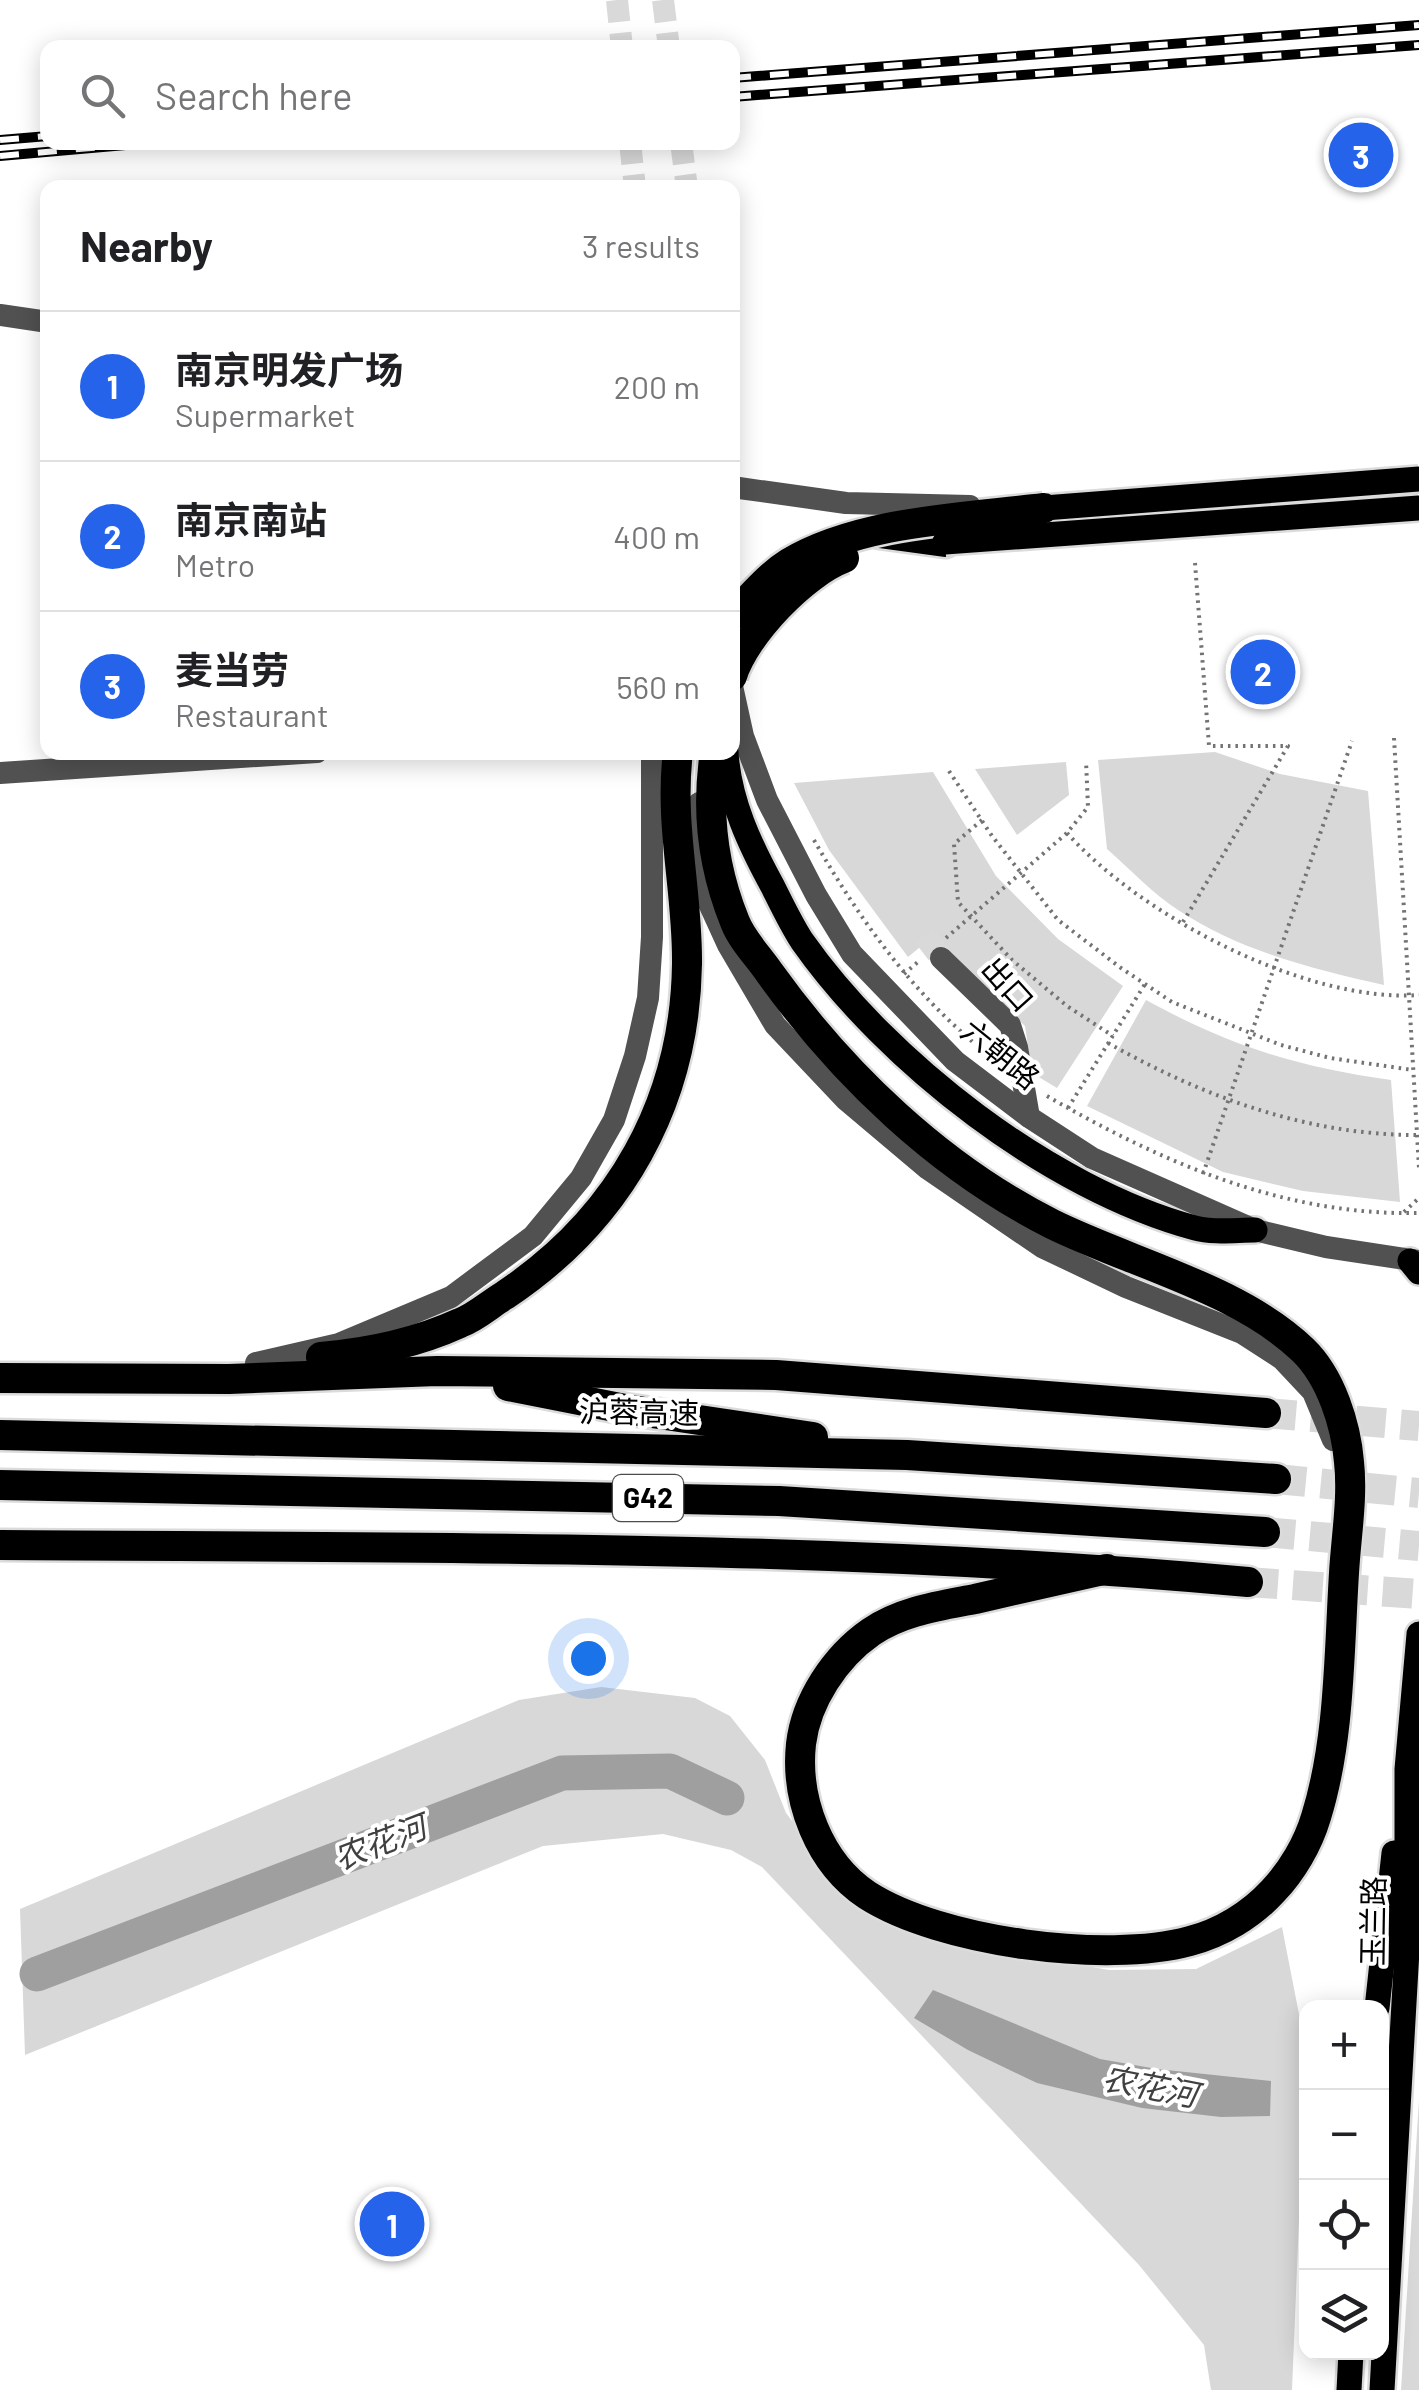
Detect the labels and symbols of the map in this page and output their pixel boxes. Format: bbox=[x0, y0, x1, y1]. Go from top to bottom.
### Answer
pin: 3 bbox=[1328, 118, 1394, 192]
pin: 2 bbox=[1230, 634, 1296, 710]
street label: 出口 bbox=[975, 949, 1042, 1018]
street label: 六朝路 bbox=[955, 1011, 1048, 1096]
street label: 沪蓉高速 bbox=[579, 1392, 699, 1430]
road number: G42 bbox=[613, 1475, 683, 1521]
your location bbox=[563, 1633, 614, 1684]
water label: 农花河 bbox=[328, 1804, 436, 1876]
street label: 玉兰路 bbox=[1353, 1876, 1391, 1966]
water label: 农花河 bbox=[1100, 2057, 1207, 2114]
pin: 1 bbox=[360, 2186, 424, 2262]

